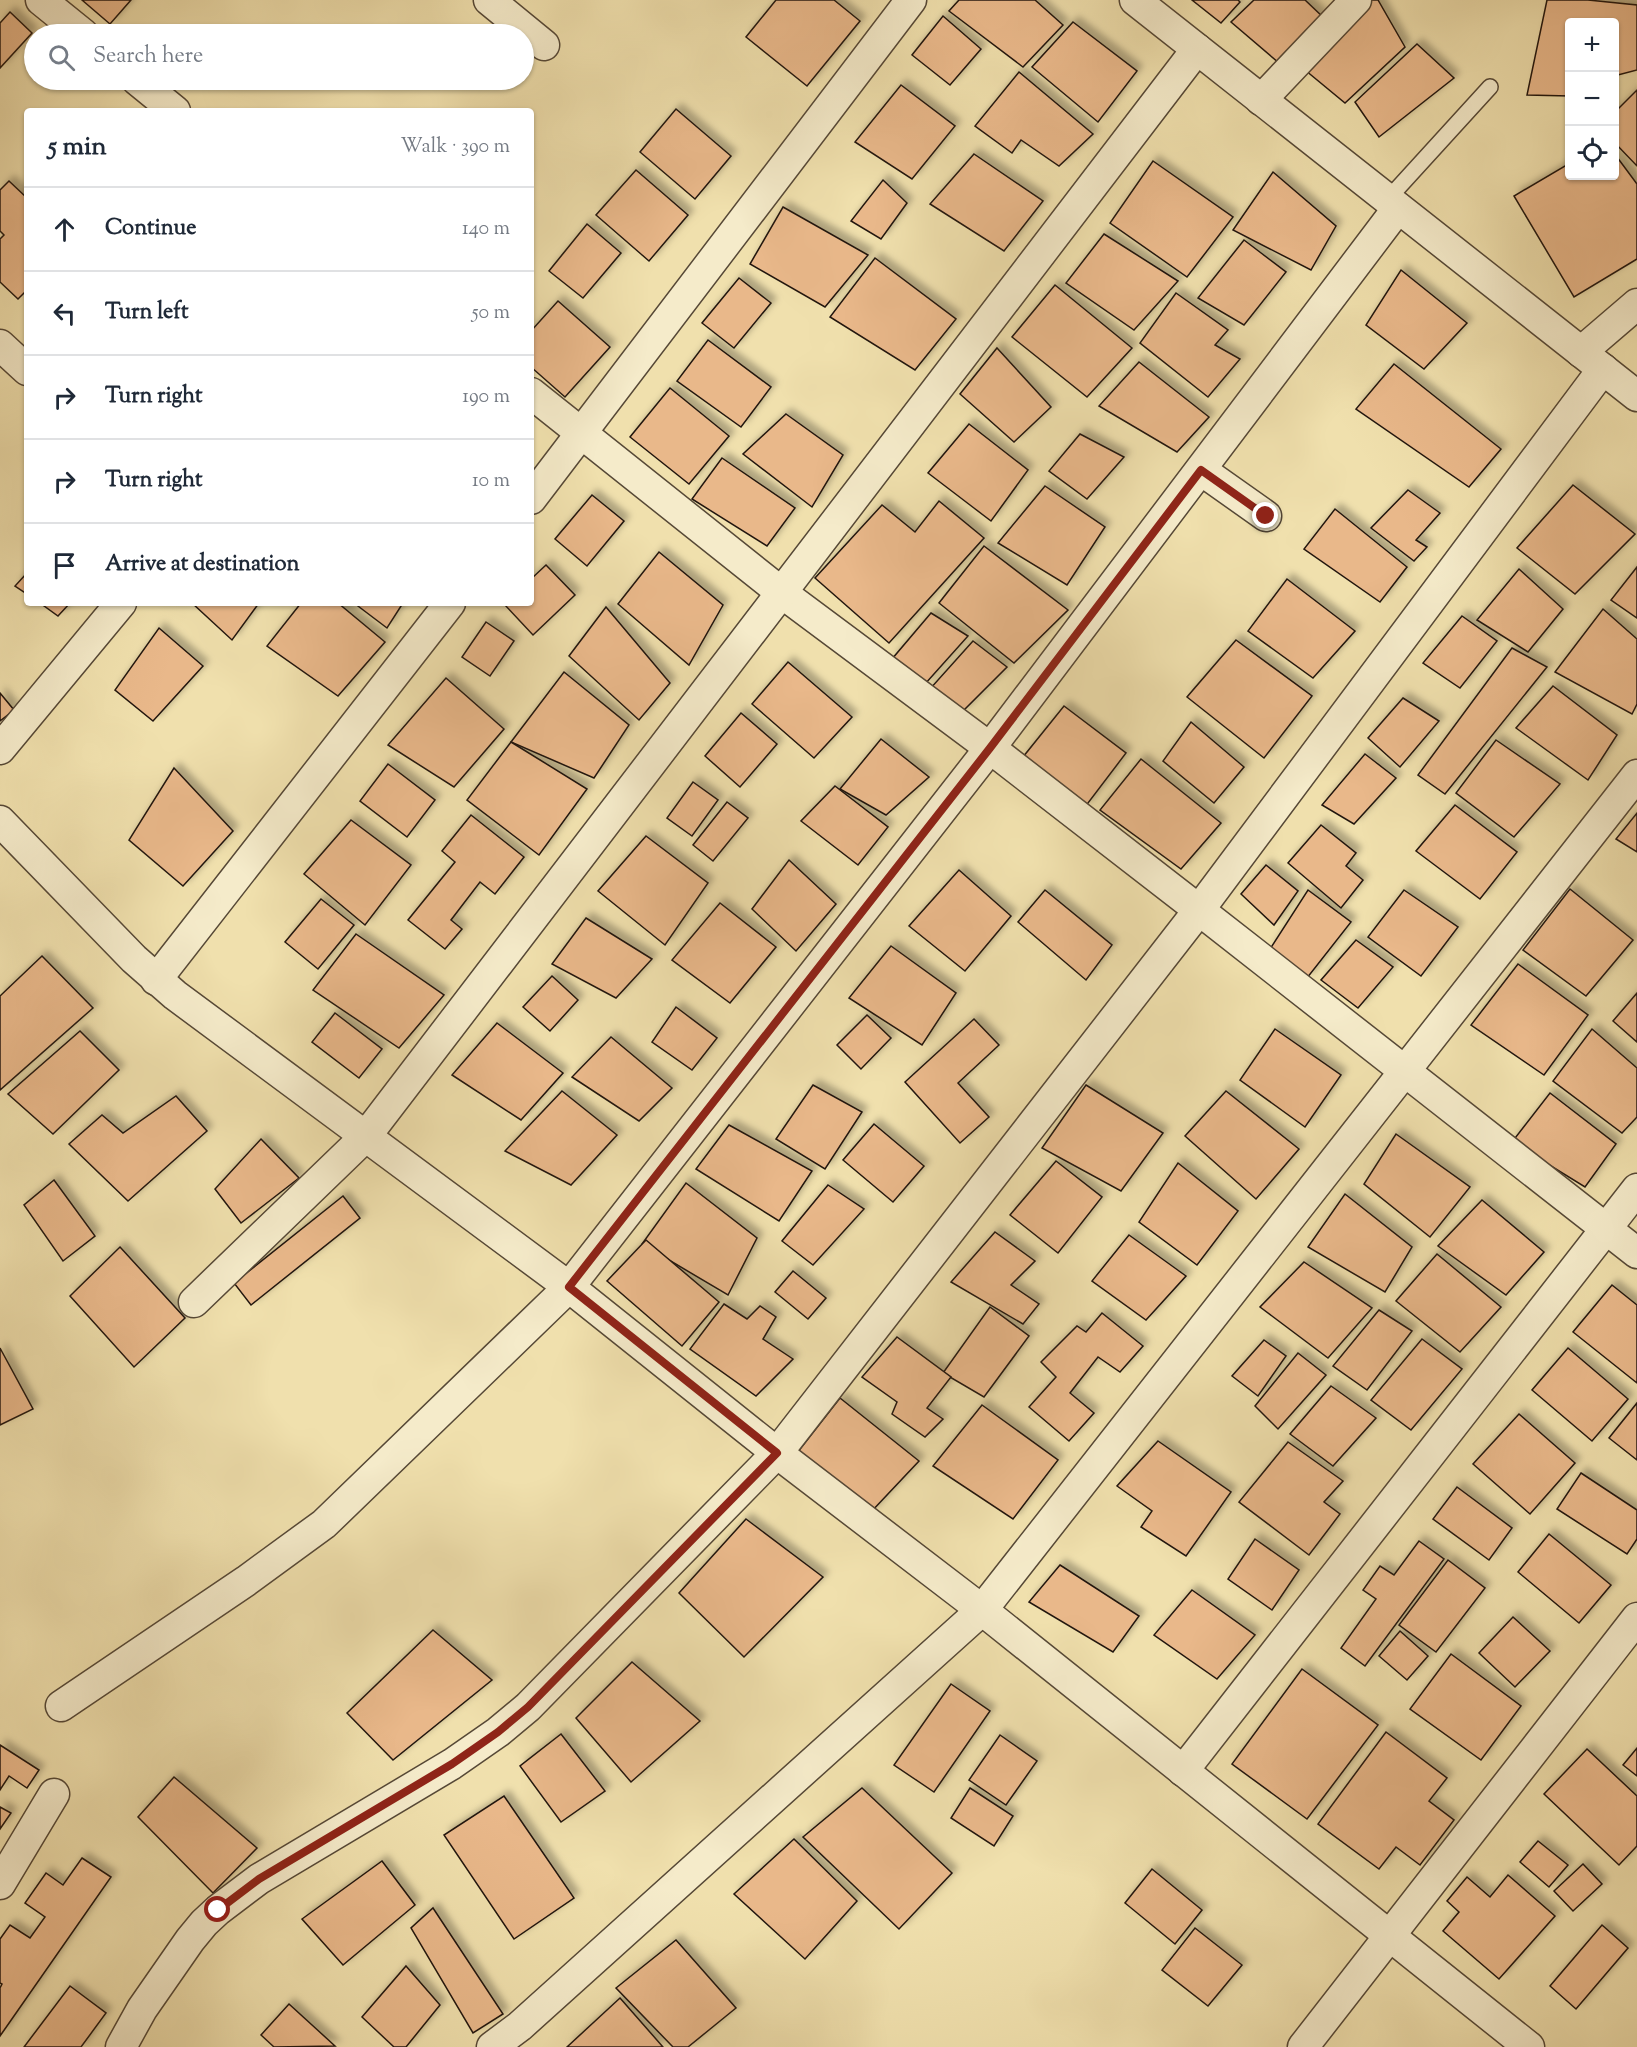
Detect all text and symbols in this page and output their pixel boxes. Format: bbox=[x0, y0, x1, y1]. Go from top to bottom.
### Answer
map controls bbox=[1565, 18, 1619, 180]
button: + bbox=[1565, 18, 1619, 72]
search box bbox=[24, 24, 534, 90]
icon: search bbox=[45, 41, 78, 74]
text: Search here bbox=[93, 41, 203, 73]
button: − bbox=[1565, 72, 1619, 126]
button: locate bbox=[1565, 126, 1619, 180]
text: 5 min bbox=[48, 129, 107, 166]
text: Walk · 390 m bbox=[401, 133, 510, 162]
icon: ahead bbox=[48, 213, 81, 246]
text: Continue bbox=[105, 213, 196, 245]
text: 140 m bbox=[462, 215, 510, 244]
icon: left bbox=[48, 297, 81, 330]
text: Turn left bbox=[105, 297, 188, 329]
text: 50 m bbox=[472, 299, 510, 328]
icon: right bbox=[48, 381, 81, 414]
text: Turn right bbox=[105, 381, 202, 413]
text: 190 m bbox=[462, 383, 510, 412]
icon: right bbox=[48, 465, 81, 498]
text: Turn right bbox=[105, 465, 202, 497]
text: 10 m bbox=[472, 467, 510, 496]
route end bbox=[1252, 502, 1278, 528]
icon: arrive bbox=[48, 549, 81, 582]
text: Arrive at destination bbox=[105, 549, 300, 581]
route start bbox=[204, 1896, 230, 1922]

